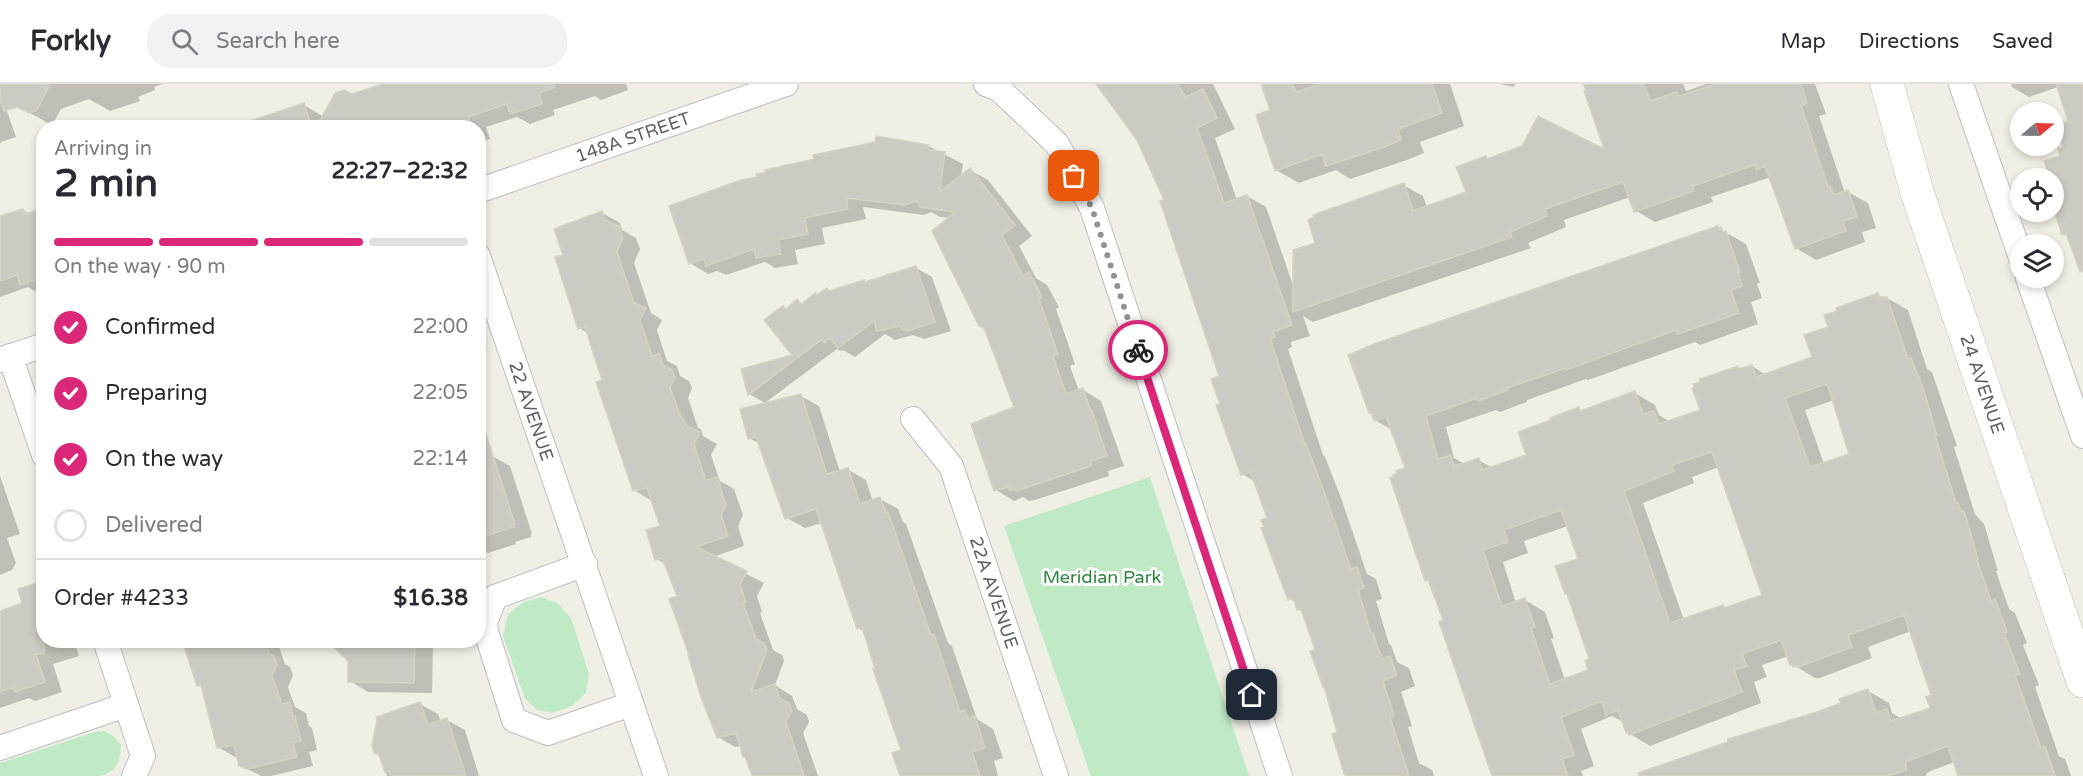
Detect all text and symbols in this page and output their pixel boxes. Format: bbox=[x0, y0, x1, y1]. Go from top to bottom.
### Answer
search box bbox=[147, 14, 567, 68]
text: Forkly bbox=[30, 24, 111, 58]
icon: search bbox=[168, 25, 201, 58]
text: Search here bbox=[216, 28, 340, 54]
text: Map bbox=[1780, 29, 1826, 54]
text: Directions bbox=[1859, 29, 1959, 54]
text: Saved bbox=[1992, 29, 2053, 54]
north arrow bbox=[2010, 102, 2064, 156]
map controls bbox=[2010, 102, 2064, 288]
street label: 148A STREET bbox=[573, 107, 693, 167]
text: Arriving in bbox=[54, 137, 152, 161]
pin bbox=[1048, 150, 1099, 201]
text: 22:27–22:32 bbox=[331, 158, 468, 184]
icon: bag bbox=[1057, 159, 1090, 192]
text: 2 min bbox=[54, 160, 158, 207]
button: locate bbox=[2010, 168, 2064, 222]
button: layers bbox=[2010, 234, 2064, 288]
text: On the way · 90 m bbox=[54, 255, 226, 279]
icon: check bbox=[54, 311, 87, 344]
text: Confirmed bbox=[105, 314, 215, 340]
text: 22:00 bbox=[413, 315, 468, 339]
courier bbox=[1108, 320, 1168, 380]
street label: 24 AVENUE bbox=[1955, 332, 2009, 437]
icon: bike bbox=[1122, 334, 1155, 367]
street label: 22 AVENUE bbox=[504, 359, 558, 464]
icon: check bbox=[54, 377, 87, 410]
text: Preparing bbox=[105, 380, 208, 406]
text: 22:05 bbox=[413, 381, 468, 405]
icon: check bbox=[54, 443, 87, 476]
text: On the way bbox=[105, 446, 223, 472]
text: 22:14 bbox=[413, 447, 468, 471]
text: Delivered bbox=[105, 512, 203, 538]
street label: 22A AVENUE bbox=[965, 534, 1023, 651]
park label: Meridian Park bbox=[1043, 566, 1162, 588]
text: Order #4233 bbox=[54, 585, 189, 611]
text: $16.38 bbox=[393, 585, 468, 611]
pin bbox=[1226, 669, 1277, 720]
icon: home bbox=[1235, 678, 1268, 711]

